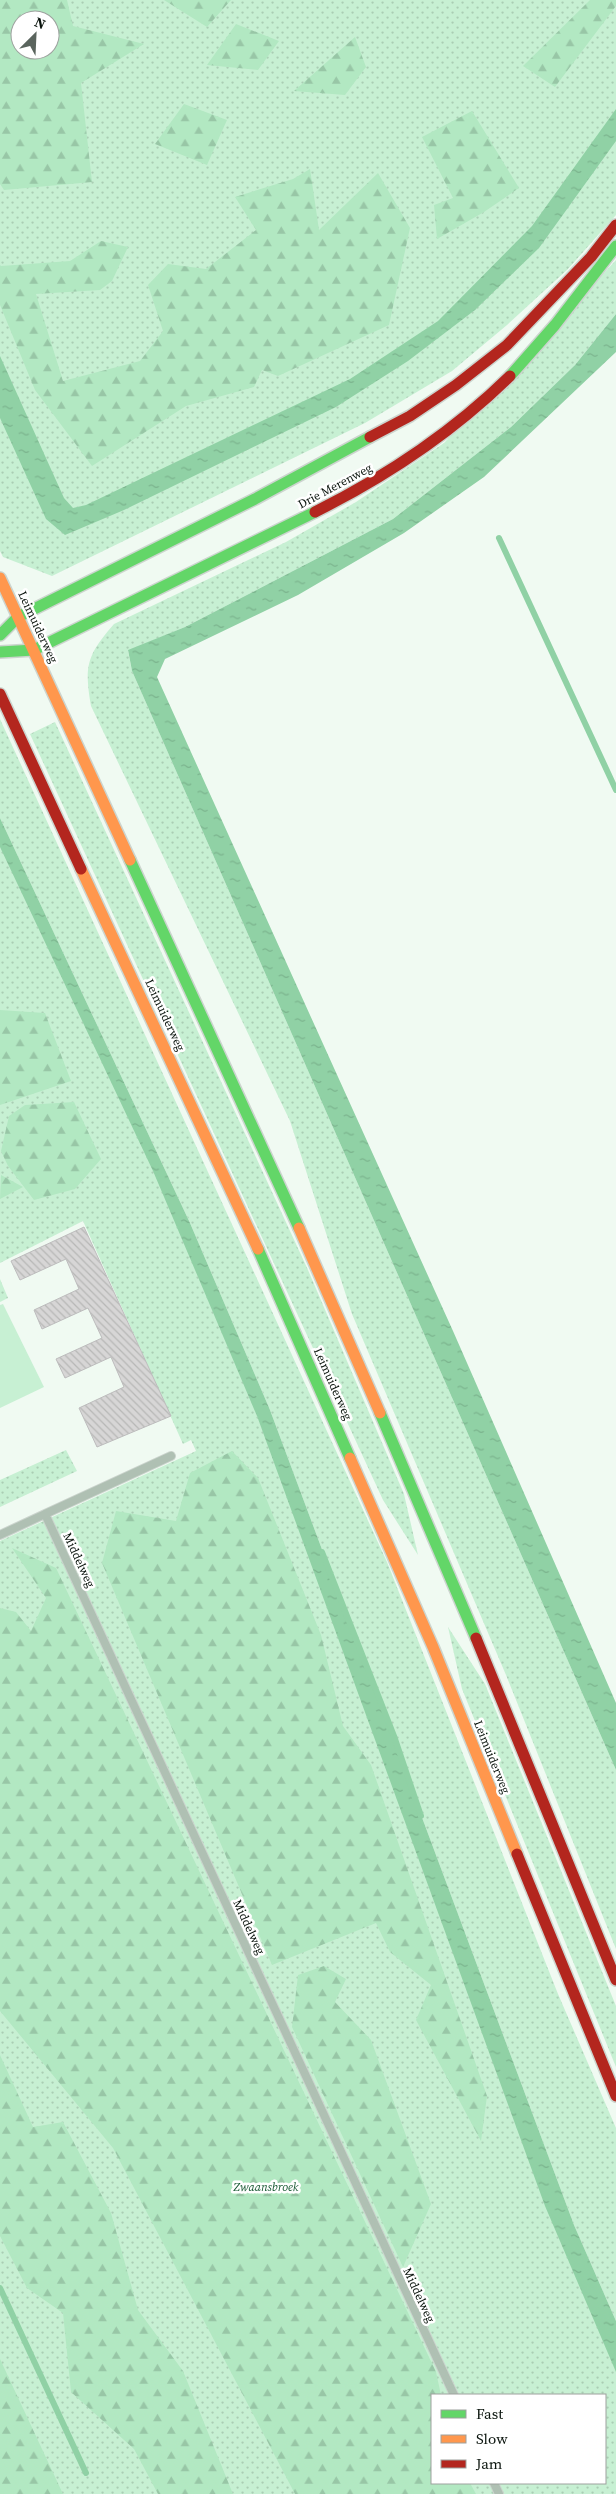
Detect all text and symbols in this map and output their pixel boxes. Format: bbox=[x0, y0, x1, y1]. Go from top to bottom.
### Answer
north arrow bbox=[10, 10, 60, 60]
text: N bbox=[32, 12, 49, 34]
street label: Drie Merenweg bbox=[295, 460, 375, 512]
street label: Leimuiderweg bbox=[14, 588, 62, 666]
street label: Leimuiderweg bbox=[141, 976, 189, 1054]
street label: Leimuiderweg bbox=[310, 1345, 356, 1423]
street label: Middelweg bbox=[59, 1530, 99, 1590]
street label: Leimuiderweg bbox=[470, 1718, 514, 1796]
street label: Middelweg bbox=[229, 1897, 269, 1957]
park label: Zwaansbroek bbox=[233, 2179, 299, 2195]
street label: Middelweg bbox=[399, 2265, 439, 2325]
legend bbox=[431, 2394, 606, 2484]
text: Fast bbox=[476, 2403, 503, 2424]
text: Slow bbox=[476, 2428, 508, 2449]
text: Jam bbox=[475, 2453, 503, 2474]

